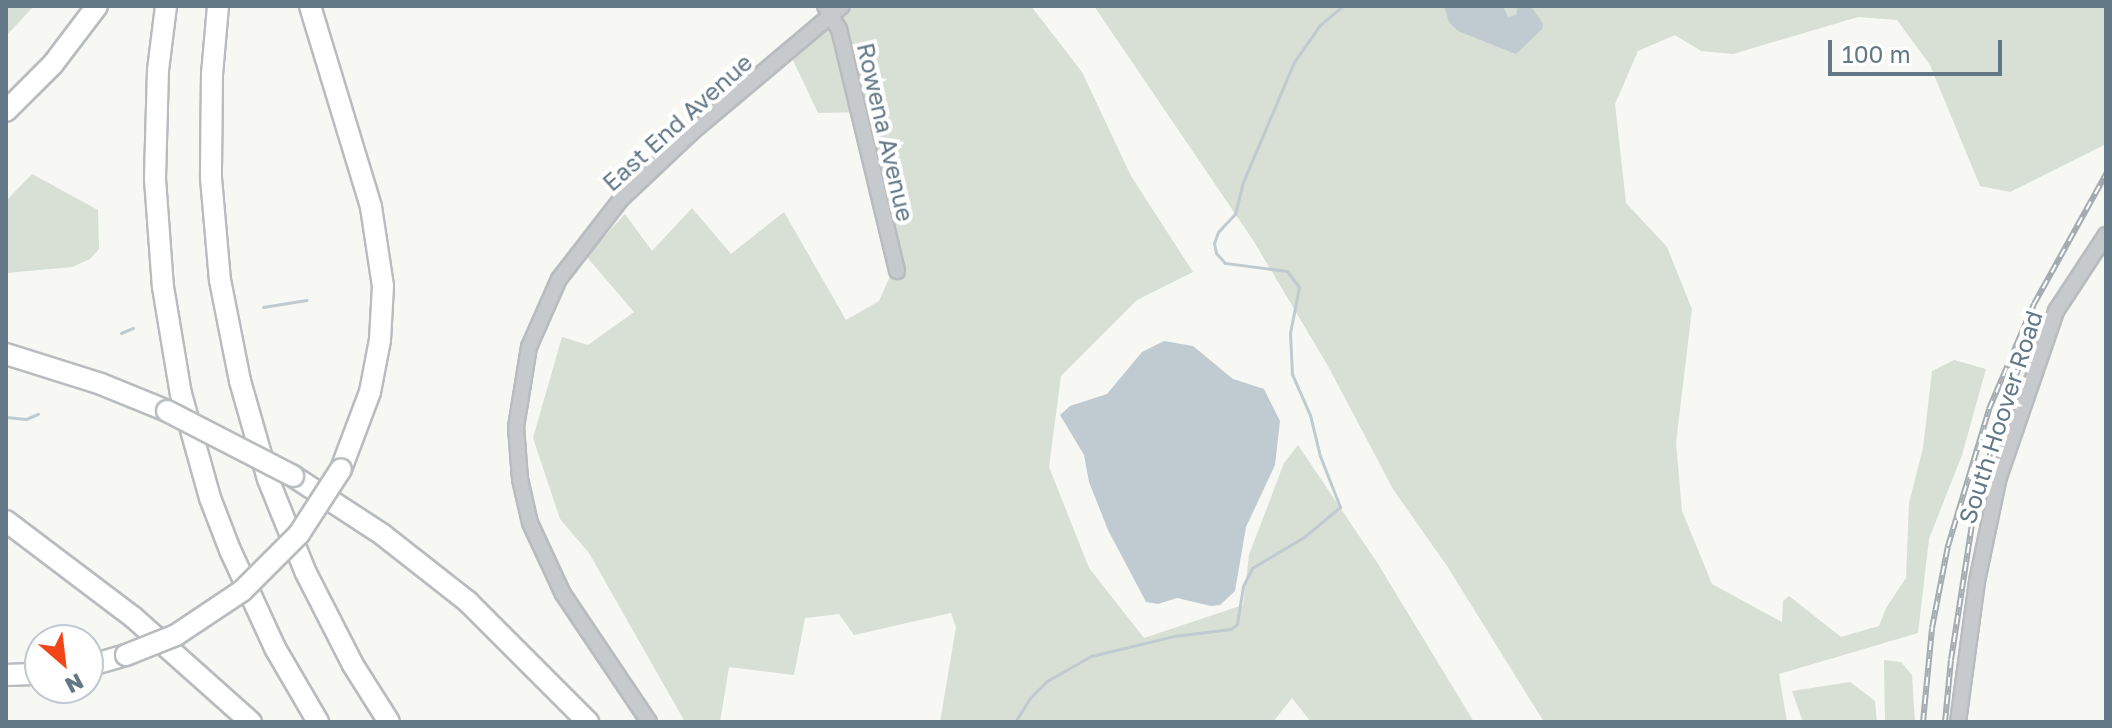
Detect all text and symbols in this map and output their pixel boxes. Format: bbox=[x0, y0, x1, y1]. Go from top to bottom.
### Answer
scale bar bbox=[1832, 24, 2006, 74]
text: 100 m bbox=[1842, 39, 1911, 68]
street label: Rowena Avenue bbox=[851, 40, 921, 224]
street label: East End Avenue bbox=[596, 47, 758, 197]
street label: South Hoover Road bbox=[1952, 307, 2048, 527]
north arrow bbox=[24, 624, 104, 704]
text: N bbox=[61, 668, 88, 700]

